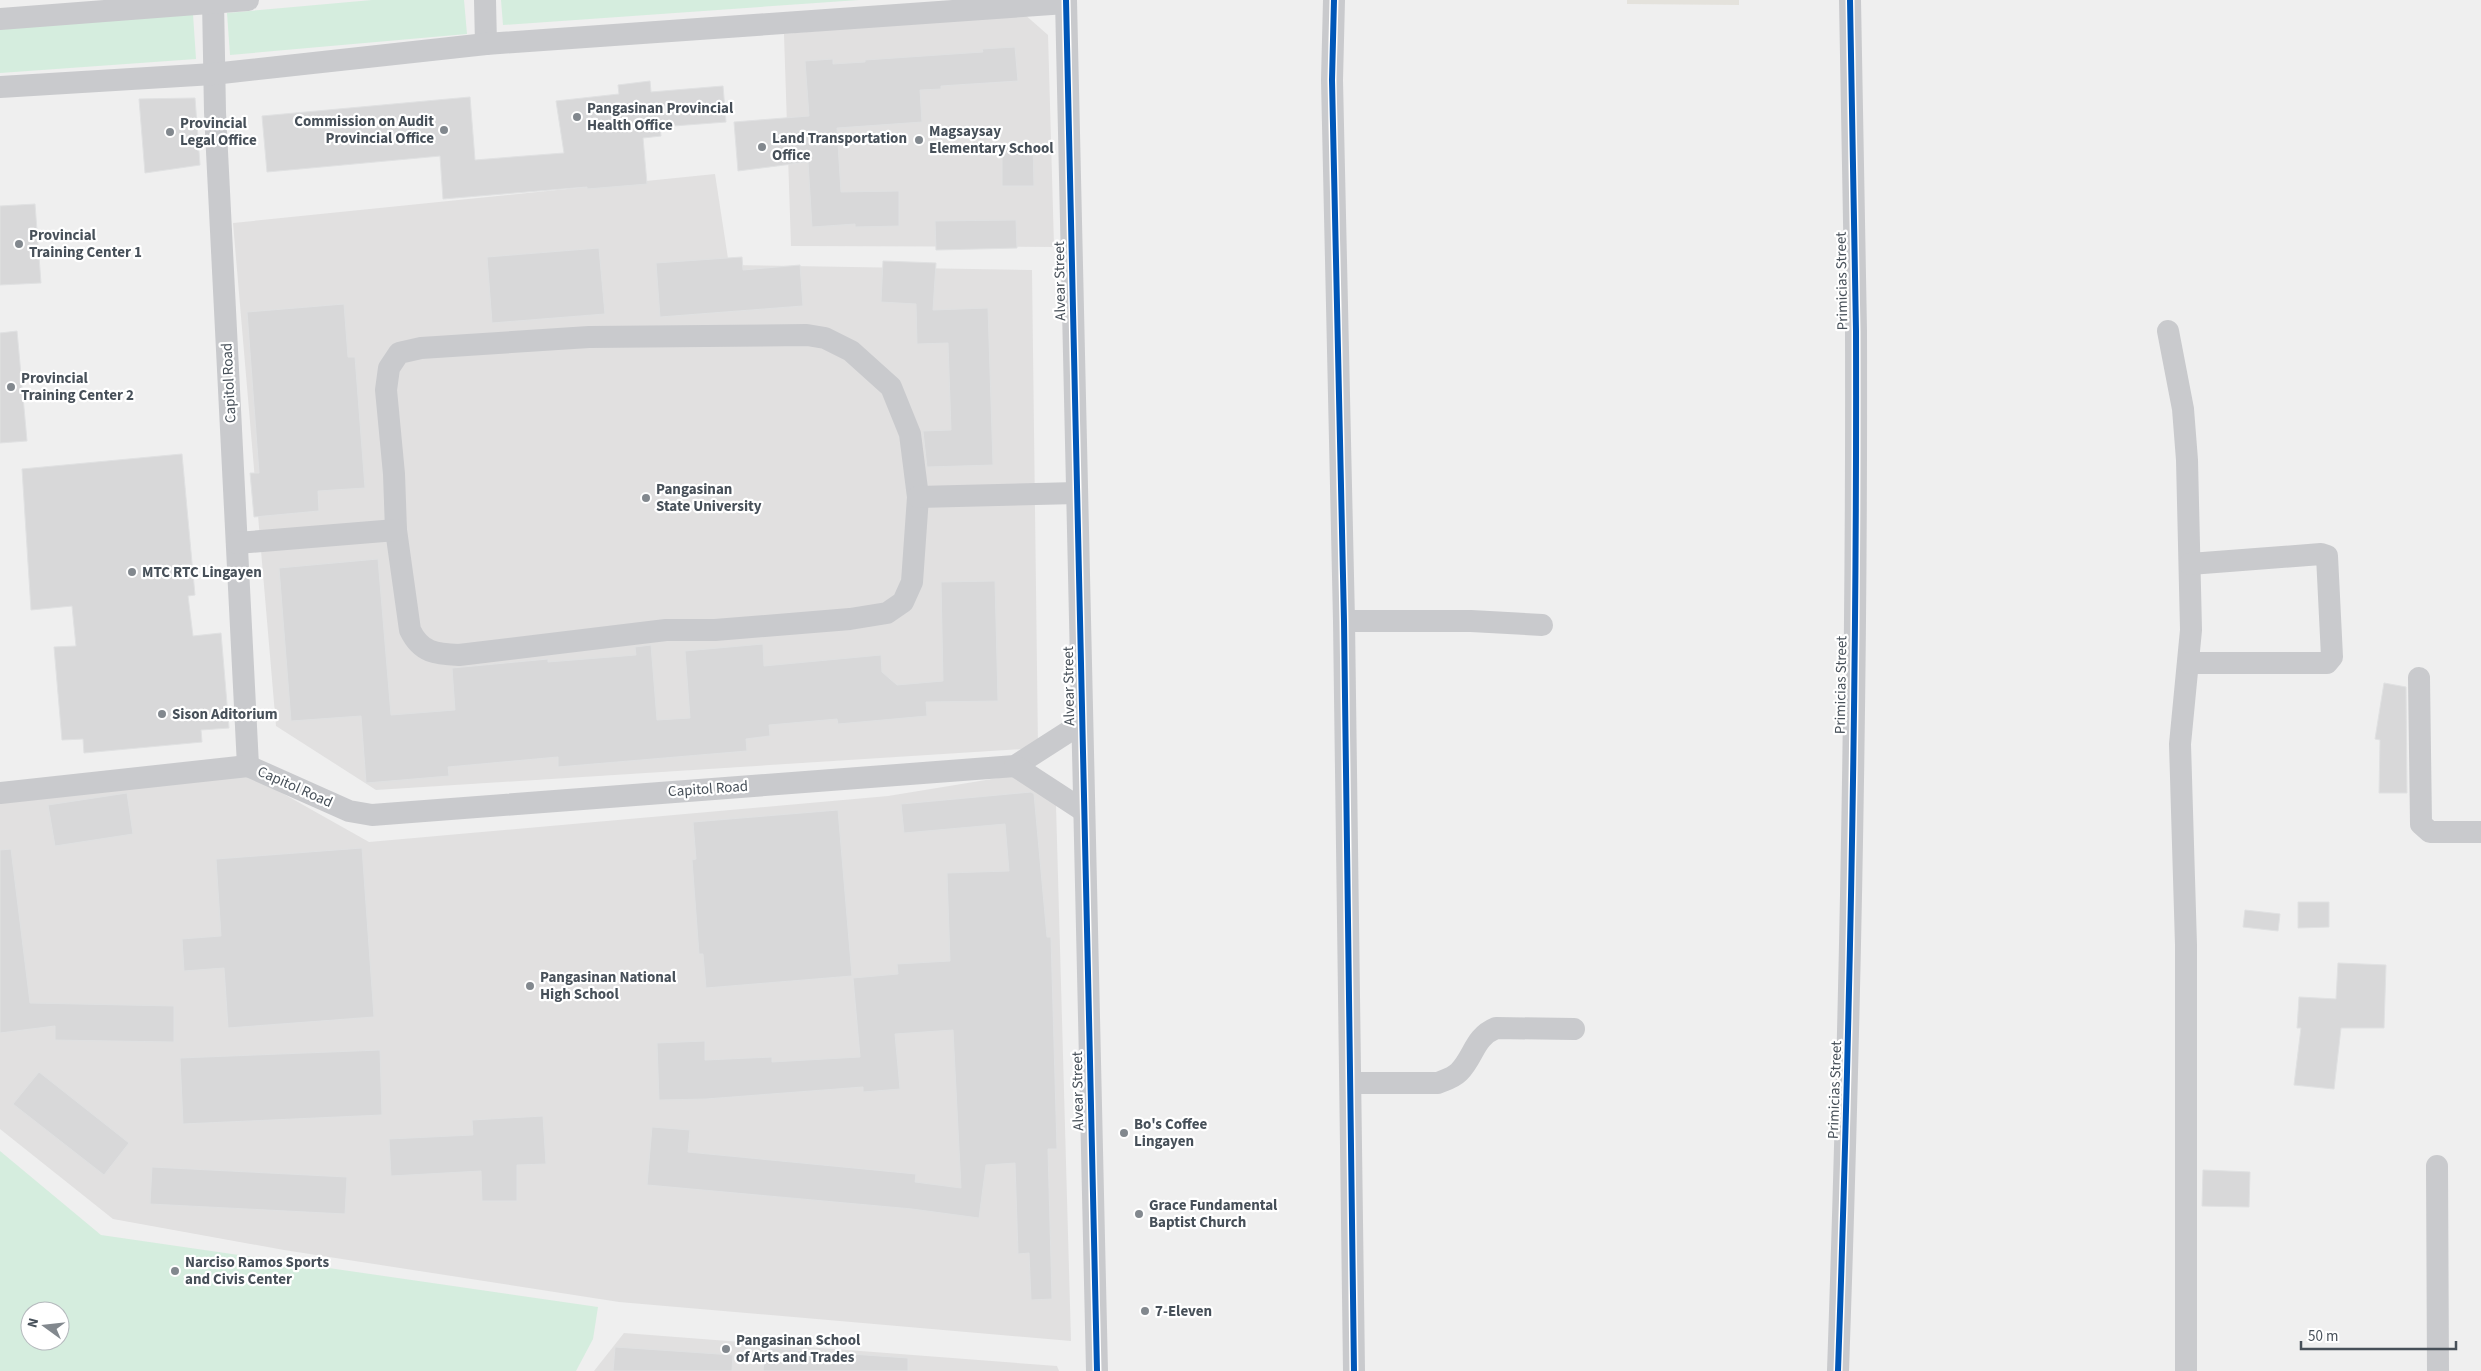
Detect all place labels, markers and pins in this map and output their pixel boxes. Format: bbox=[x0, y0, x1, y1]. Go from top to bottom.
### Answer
place label: Pangasinan Provincial Health Office bbox=[587, 98, 734, 136]
place label: Commission on Audit Provincial Office bbox=[294, 111, 434, 149]
marker: Pangasinan Provincial Health Office bbox=[571, 111, 583, 123]
place label: Provincial Legal Office bbox=[180, 113, 257, 151]
place label: Magsaysay Elementary School bbox=[929, 121, 1054, 159]
marker: Commission on Audit Provincial Office bbox=[438, 124, 450, 136]
marker: Provincial Legal Office bbox=[164, 126, 176, 138]
place label: Land Transportation Office bbox=[772, 128, 907, 166]
marker: Magsaysay Elementary School bbox=[913, 134, 925, 146]
marker: Land Transportation Office bbox=[756, 141, 768, 153]
place label: Provincial Training Center 1 bbox=[29, 225, 142, 263]
marker: Provincial Training Center 1 bbox=[13, 238, 25, 250]
place label: Provincial Training Center 2 bbox=[21, 368, 134, 406]
marker: Provincial Training Center 2 bbox=[5, 381, 17, 393]
place label: Pangasinan State University bbox=[656, 479, 762, 517]
marker: Pangasinan State University bbox=[640, 492, 652, 504]
place label: MTC RTC Lingayen bbox=[142, 562, 262, 583]
marker: MTC RTC Lingayen bbox=[126, 566, 138, 578]
place label: Sison Aditorium bbox=[172, 704, 278, 725]
marker: Sison Aditorium bbox=[156, 708, 168, 720]
place label: Pangasinan National High School bbox=[540, 967, 677, 1005]
marker: Pangasinan National High School bbox=[524, 980, 536, 992]
place label: Bo's Coffee Lingayen bbox=[1134, 1114, 1207, 1152]
marker: Bo's Coffee Lingayen bbox=[1118, 1127, 1130, 1139]
place label: Grace Fundamental Baptist Church bbox=[1149, 1195, 1278, 1233]
marker: Grace Fundamental Baptist Church bbox=[1133, 1208, 1145, 1220]
place label: Narciso Ramos Sports and Civis Center bbox=[185, 1252, 329, 1290]
marker: Narciso Ramos Sports and Civis Center bbox=[169, 1265, 181, 1277]
place label: 7-Eleven bbox=[1155, 1301, 1212, 1322]
marker: 7-Eleven bbox=[1139, 1305, 1151, 1317]
place label: Pangasinan School of Arts and Trades bbox=[736, 1330, 861, 1368]
marker: Pangasinan School of Arts and Trades bbox=[720, 1343, 732, 1355]

